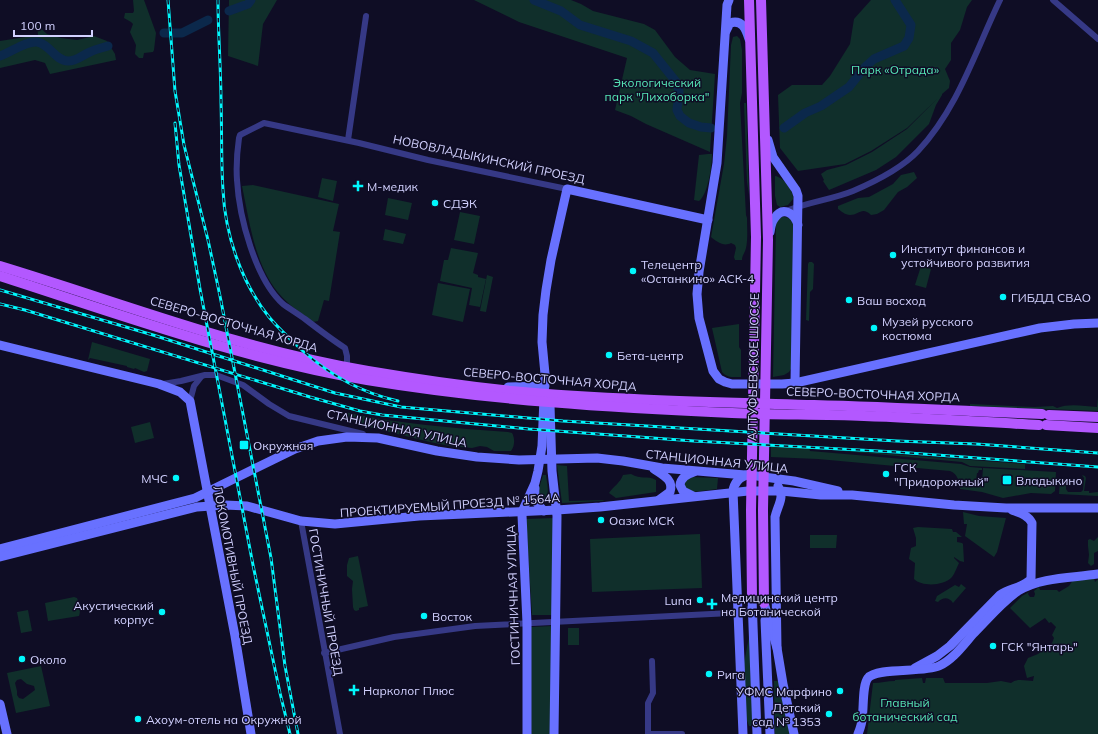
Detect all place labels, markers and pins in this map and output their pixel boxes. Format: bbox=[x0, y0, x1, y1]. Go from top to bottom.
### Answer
place label: М-медик bbox=[367, 179, 419, 194]
marker: М-медик bbox=[352, 180, 364, 192]
place label: СДЭК bbox=[443, 196, 477, 211]
marker: СДЭК bbox=[430, 198, 440, 208]
place label: Институт финансов и устойчивого развития bbox=[901, 241, 1030, 270]
marker: Институт финансов и устойчивого развития bbox=[888, 250, 898, 260]
place label: Телецентр «Останкино» АСК-4 bbox=[641, 257, 754, 286]
marker: Телецентр «Останкино» АСК-4 bbox=[628, 266, 638, 276]
place label: ГИБДД СВАО bbox=[1011, 290, 1091, 305]
marker: ГИБДД СВАО bbox=[998, 292, 1008, 302]
place label: Ваш восход bbox=[857, 293, 926, 308]
marker: Ваш восход bbox=[844, 295, 854, 305]
place label: Музей русского костюма bbox=[882, 314, 973, 343]
marker: Музей русского костюма bbox=[869, 323, 879, 333]
place label: Бета-центр bbox=[617, 348, 684, 363]
marker: Бета-центр bbox=[604, 350, 614, 360]
place label: Окружная bbox=[253, 438, 313, 453]
marker: Окружная bbox=[238, 439, 250, 451]
place label: ГСК "Придорожный" bbox=[894, 460, 989, 489]
marker: ГСК "Придорожный" bbox=[881, 469, 891, 479]
place label: МЧС bbox=[141, 471, 168, 486]
marker: МЧС bbox=[171, 473, 181, 483]
place label: Владыкино bbox=[1016, 473, 1083, 488]
marker: Владыкино bbox=[1001, 474, 1013, 486]
place label: Оазис МСК bbox=[609, 513, 675, 528]
marker: Оазис МСК bbox=[596, 515, 606, 525]
place label: Медицинский центр на Ботанической bbox=[721, 590, 838, 619]
place label: Luna bbox=[664, 593, 692, 608]
marker: Luna bbox=[695, 595, 705, 605]
place label: Акустический корпус bbox=[73, 598, 154, 627]
marker: Медицинский центр на Ботанической bbox=[706, 598, 718, 610]
marker: Акустический корпус bbox=[157, 607, 167, 617]
place label: Восток bbox=[432, 609, 473, 624]
marker: Восток bbox=[419, 611, 429, 621]
place label: ГСК "Янтарь" bbox=[1001, 639, 1078, 654]
marker: ГСК "Янтарь" bbox=[988, 641, 998, 651]
place label: Около bbox=[30, 652, 67, 667]
marker: Около bbox=[17, 654, 27, 664]
place label: Рига bbox=[717, 667, 745, 682]
marker: Рига bbox=[704, 669, 714, 679]
place label: Нарколог Плюс bbox=[363, 683, 454, 698]
marker: Нарколог Плюс bbox=[348, 684, 360, 696]
place label: УФМС Марфино bbox=[735, 684, 832, 699]
marker: УФМС Марфино bbox=[835, 686, 845, 696]
place label: Детский сад № 1353 bbox=[752, 700, 821, 729]
marker: Детский сад № 1353 bbox=[824, 709, 834, 719]
place label: Ахоум-отель на Окружной bbox=[146, 712, 302, 727]
marker: Ахоум-отель на Окружной bbox=[133, 714, 143, 724]

